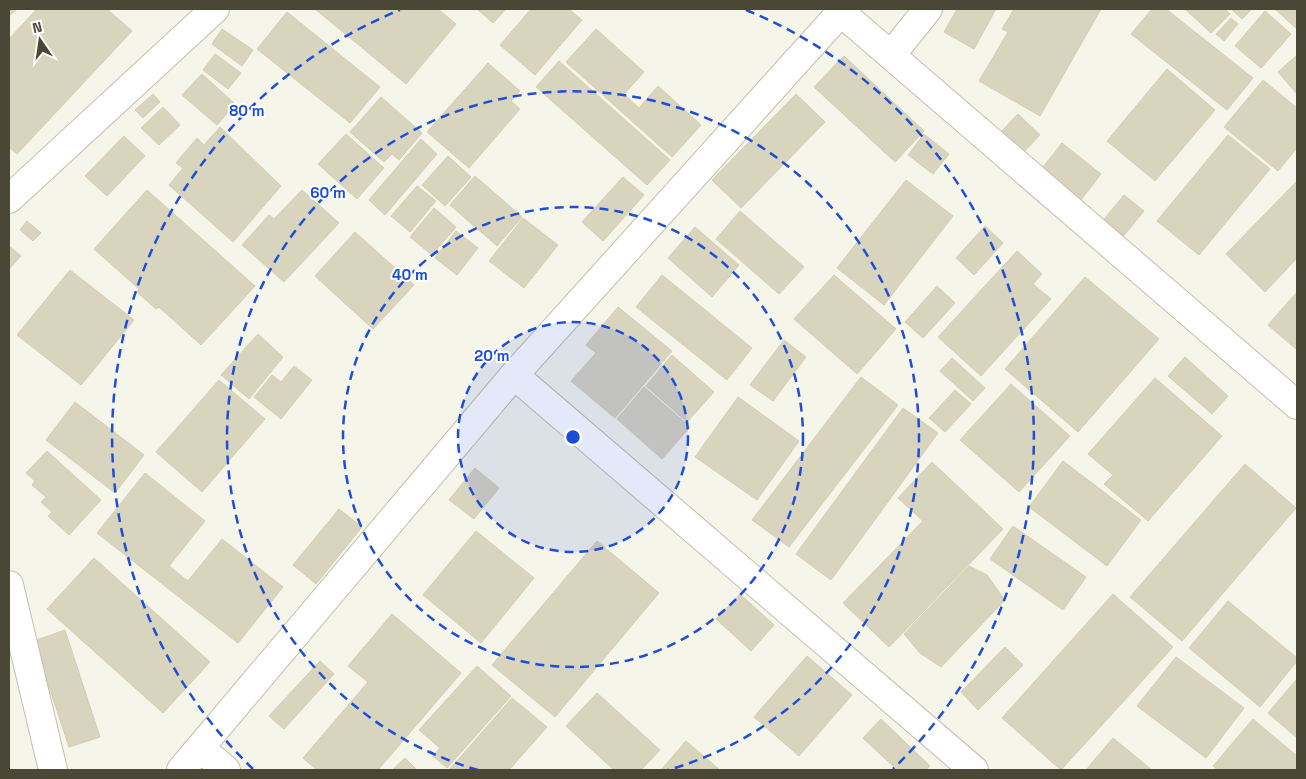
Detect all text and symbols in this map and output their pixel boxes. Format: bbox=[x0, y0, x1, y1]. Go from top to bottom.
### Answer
north arrow bbox=[15, 15, 65, 65]
text: N bbox=[30, 18, 44, 37]
text: 80 m bbox=[229, 101, 265, 120]
text: 60 m bbox=[310, 183, 346, 202]
text: 40 m bbox=[392, 265, 428, 284]
text: 20 m bbox=[474, 346, 510, 365]
centre of rings bbox=[564, 428, 582, 446]

